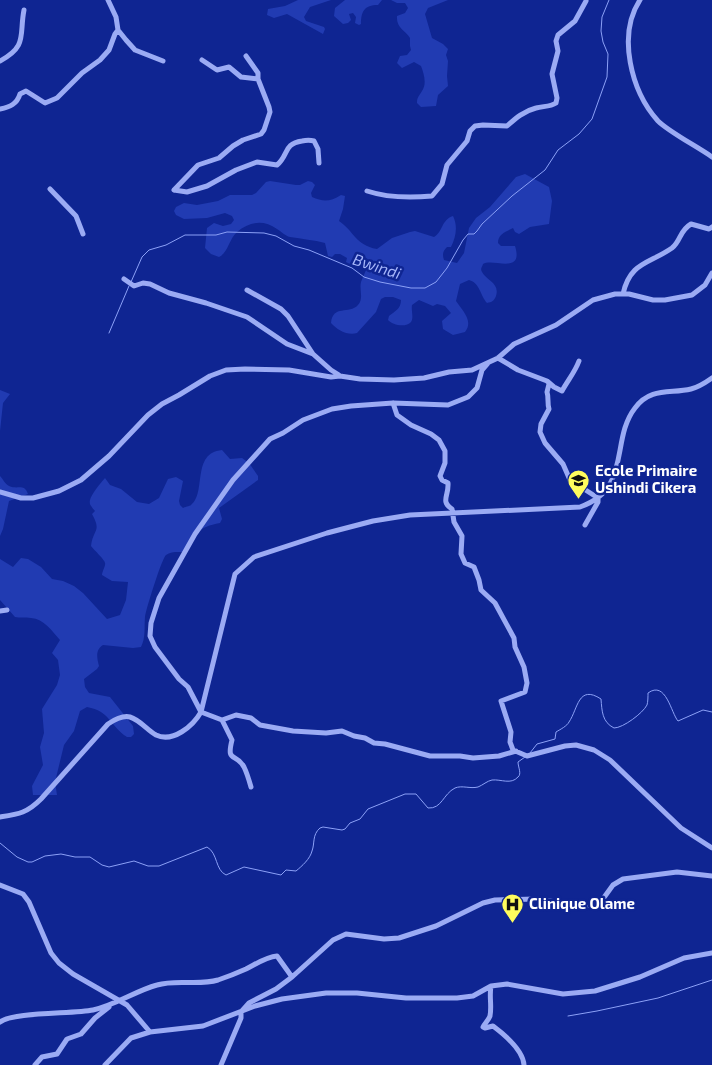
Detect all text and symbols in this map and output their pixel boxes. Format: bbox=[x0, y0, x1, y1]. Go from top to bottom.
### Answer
water label: Bwindi bbox=[351, 249, 404, 282]
place label: Ecole Primaire Ushindi Cikera bbox=[595, 461, 697, 496]
school or university icon: Ecole Primaire Ushindi Cikera bbox=[567, 468, 591, 499]
hospital icon: Clinique Olame bbox=[501, 892, 525, 923]
place label: Clinique Olame bbox=[529, 894, 635, 912]

